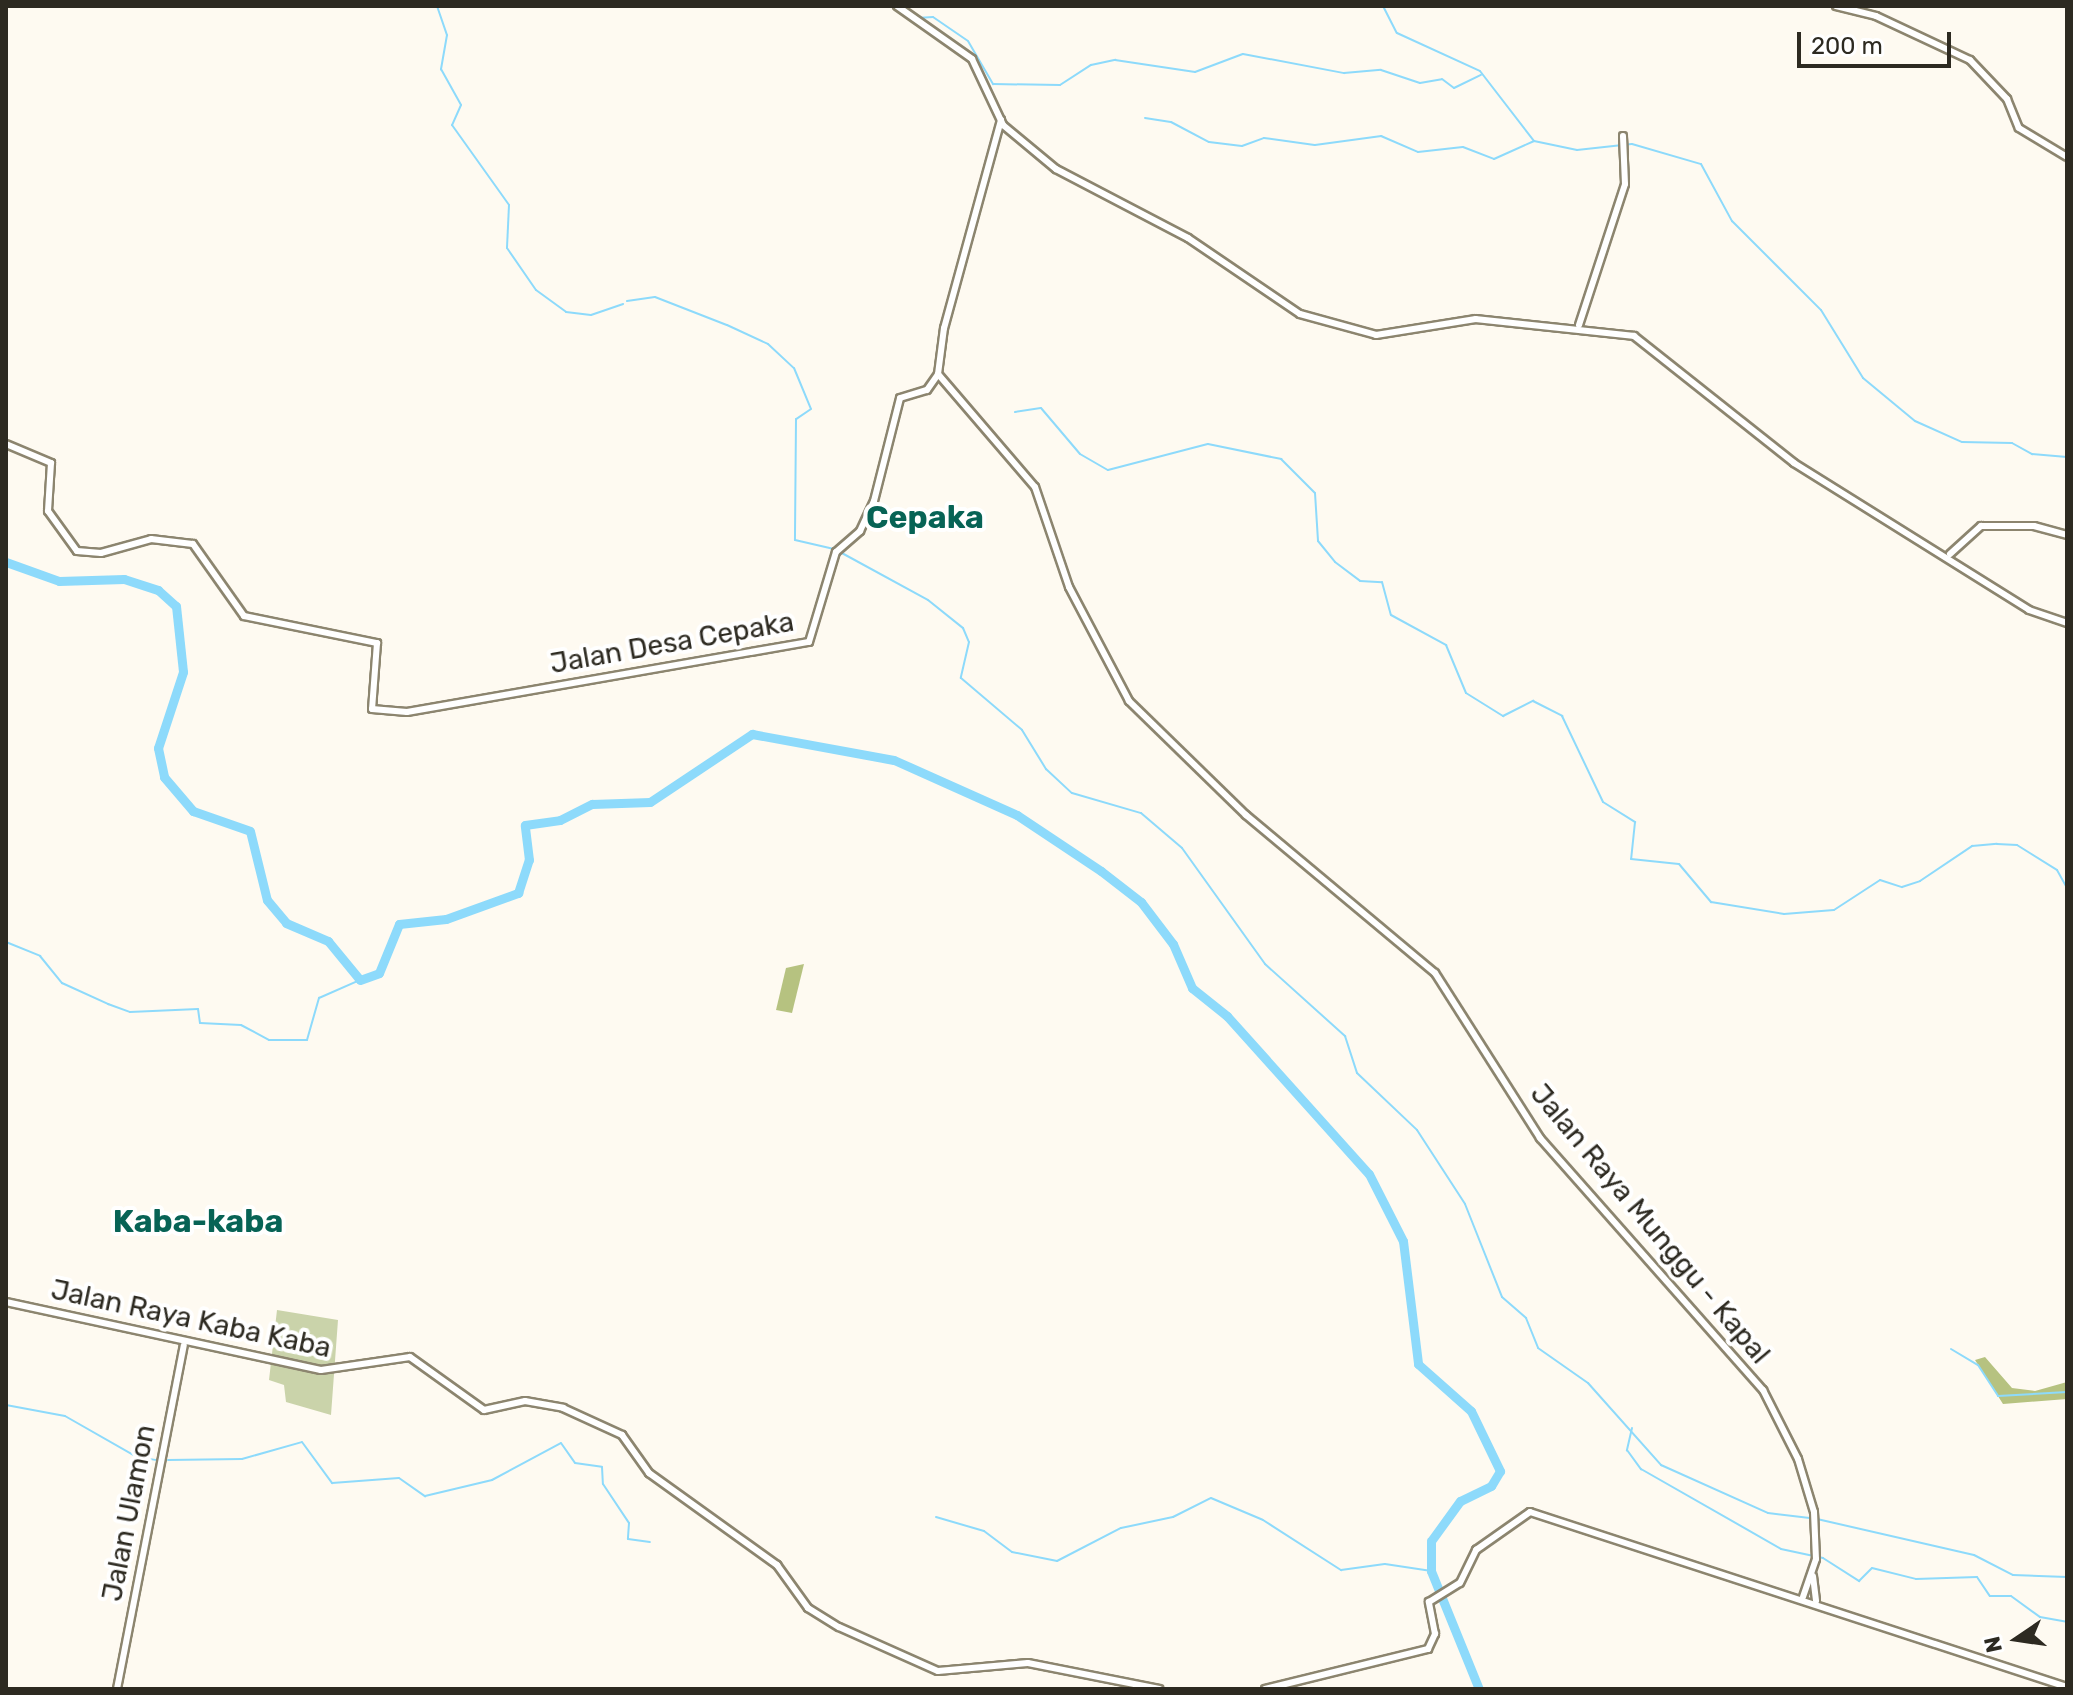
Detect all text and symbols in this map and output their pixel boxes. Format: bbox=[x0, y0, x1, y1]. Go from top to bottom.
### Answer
scale bar bbox=[1801, 16, 1955, 66]
text: 200 m bbox=[1811, 32, 1883, 60]
district label: Cepaka bbox=[866, 498, 984, 536]
street label: Jalan Desa Cepaka bbox=[548, 605, 796, 681]
street label: Jalan Raya Munggu - Kapal bbox=[1523, 1077, 1777, 1371]
district label: Kaba-kaba bbox=[113, 1202, 283, 1240]
street label: Jalan Raya Kaba Kaba bbox=[48, 1273, 334, 1365]
street label: Jalan Ulamon bbox=[95, 1422, 163, 1604]
north arrow bbox=[1977, 1599, 2057, 1679]
text: N bbox=[1978, 1634, 2008, 1655]

